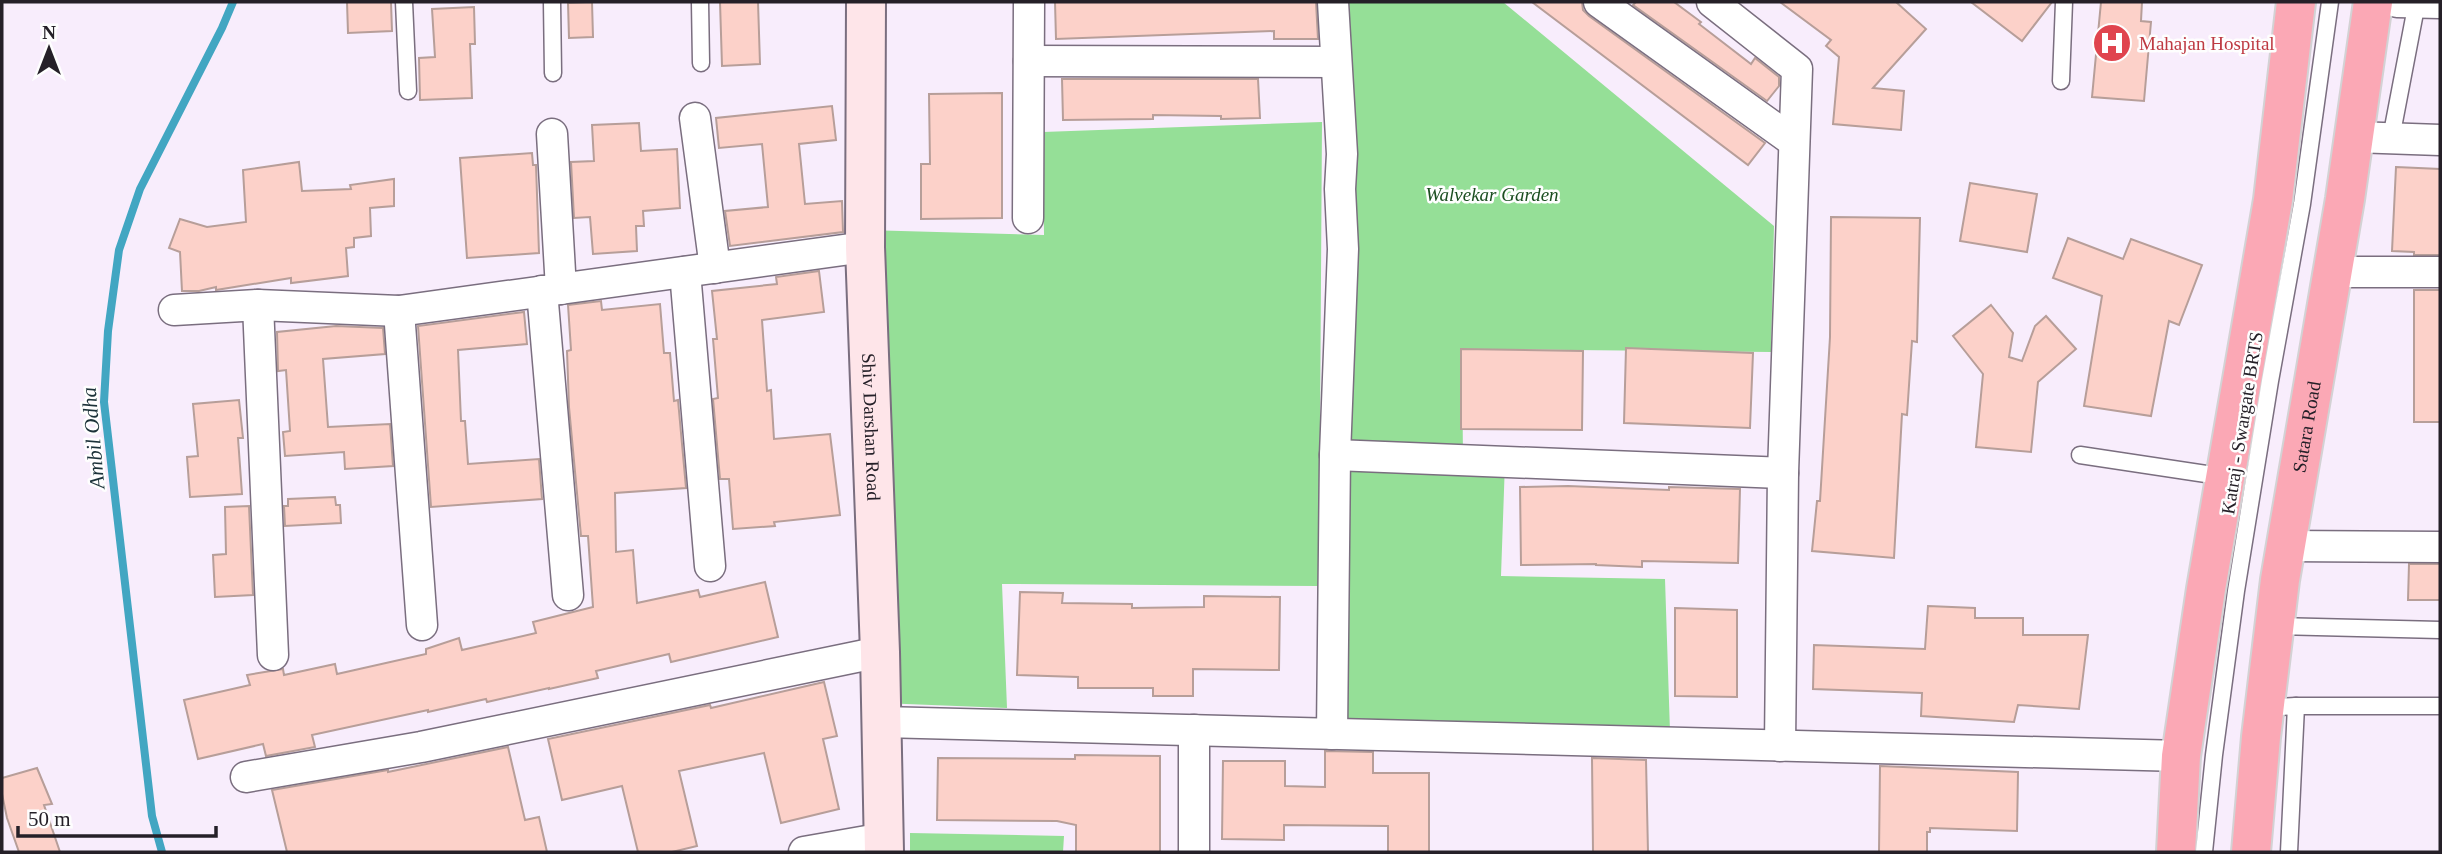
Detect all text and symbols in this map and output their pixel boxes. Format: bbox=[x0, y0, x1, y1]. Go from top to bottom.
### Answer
north arrow bbox=[14, 14, 84, 84]
text: N bbox=[42, 22, 56, 43]
hospital icon: Mahajan Hospital bbox=[2091, 22, 2133, 64]
place label: Mahajan Hospital bbox=[2139, 33, 2275, 54]
park label: Walvekar Garden bbox=[1425, 184, 1559, 205]
street label: Katraj - Swargate BRTS bbox=[2217, 330, 2267, 516]
street label: Shiv Darshan Road bbox=[858, 353, 885, 502]
street label: Satara Road bbox=[2288, 379, 2324, 474]
water label: Ambil Odha bbox=[77, 386, 110, 492]
scale bar bbox=[18, 794, 215, 838]
text: 50 m bbox=[28, 807, 71, 831]

